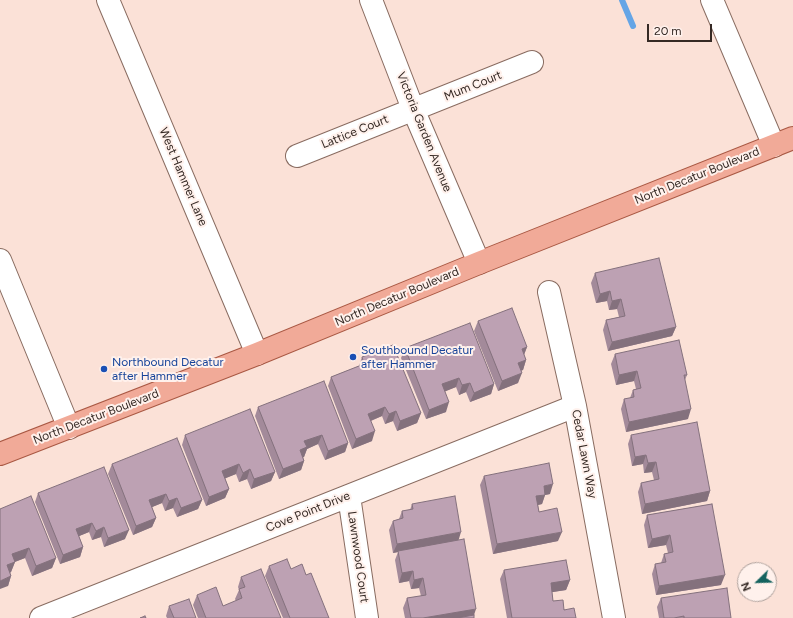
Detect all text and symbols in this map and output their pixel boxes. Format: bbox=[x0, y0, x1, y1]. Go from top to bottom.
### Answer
scale bar bbox=[649, 16, 714, 42]
text: 20 m bbox=[654, 24, 682, 38]
street label: Mum Court bbox=[442, 68, 504, 104]
street label: Victoria Garden Avenue bbox=[393, 70, 455, 194]
street label: Lattice Court bbox=[319, 112, 391, 152]
street label: West Hammer Lane bbox=[156, 126, 210, 228]
street label: North Decatur Boulevard bbox=[632, 144, 762, 208]
street label: North Decatur Boulevard bbox=[333, 264, 461, 330]
place label: Southbound Decatur after Hammer bbox=[361, 343, 473, 371]
marker: Southbound Decatur after Hammer bbox=[348, 352, 358, 362]
place label: Northbound Decatur after Hammer bbox=[112, 355, 224, 383]
marker: Northbound Decatur after Hammer bbox=[99, 364, 109, 374]
street label: North Decatur Boulevard bbox=[31, 386, 161, 448]
street label: Cedar Lawn Way bbox=[568, 408, 600, 500]
street label: Cove Point Drive bbox=[264, 489, 352, 535]
street label: Lawnwood Court bbox=[344, 510, 372, 604]
north arrow bbox=[737, 562, 777, 602]
text: N bbox=[739, 580, 754, 593]

